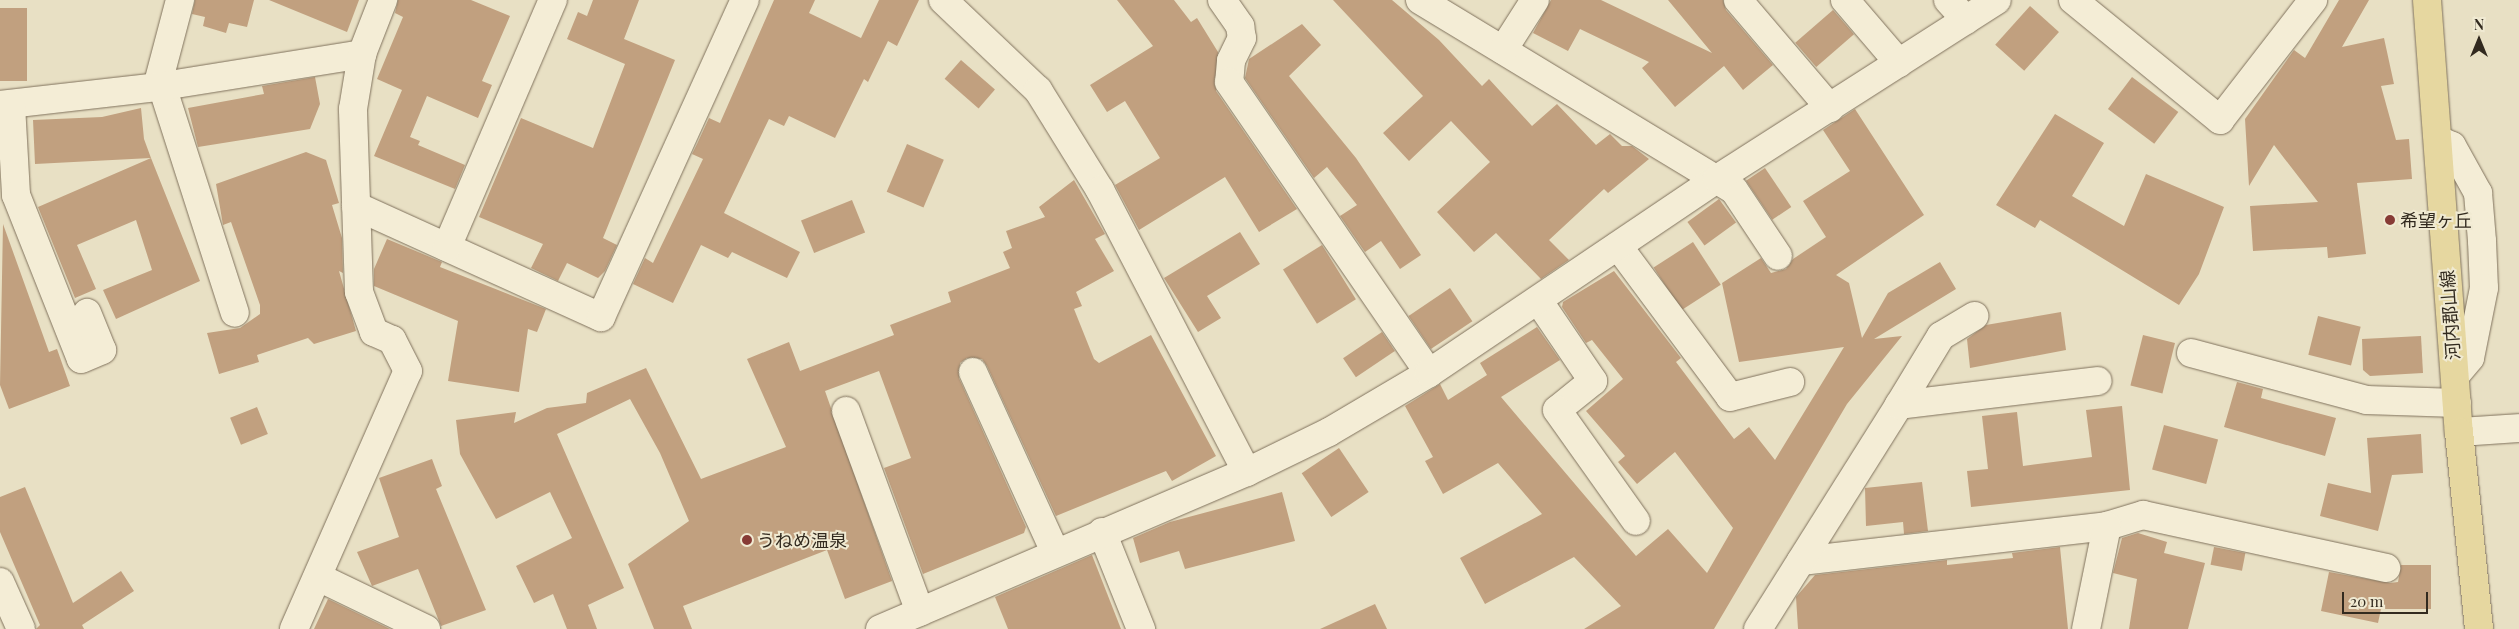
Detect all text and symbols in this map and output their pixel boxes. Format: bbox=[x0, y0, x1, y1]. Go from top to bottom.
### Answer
north arrow bbox=[2454, 15, 2504, 65]
text: N bbox=[2474, 15, 2484, 34]
place label: 希望ヶ丘 bbox=[2400, 209, 2472, 231]
marker: 希望ヶ丘 bbox=[2384, 214, 2396, 226]
street label: 河内郡山線 bbox=[2436, 269, 2464, 361]
place label: うねめ温泉 bbox=[757, 529, 847, 551]
marker: うねめ温泉 bbox=[741, 534, 753, 546]
scale bar bbox=[2344, 582, 2430, 614]
text: 20 m bbox=[2350, 591, 2383, 611]

